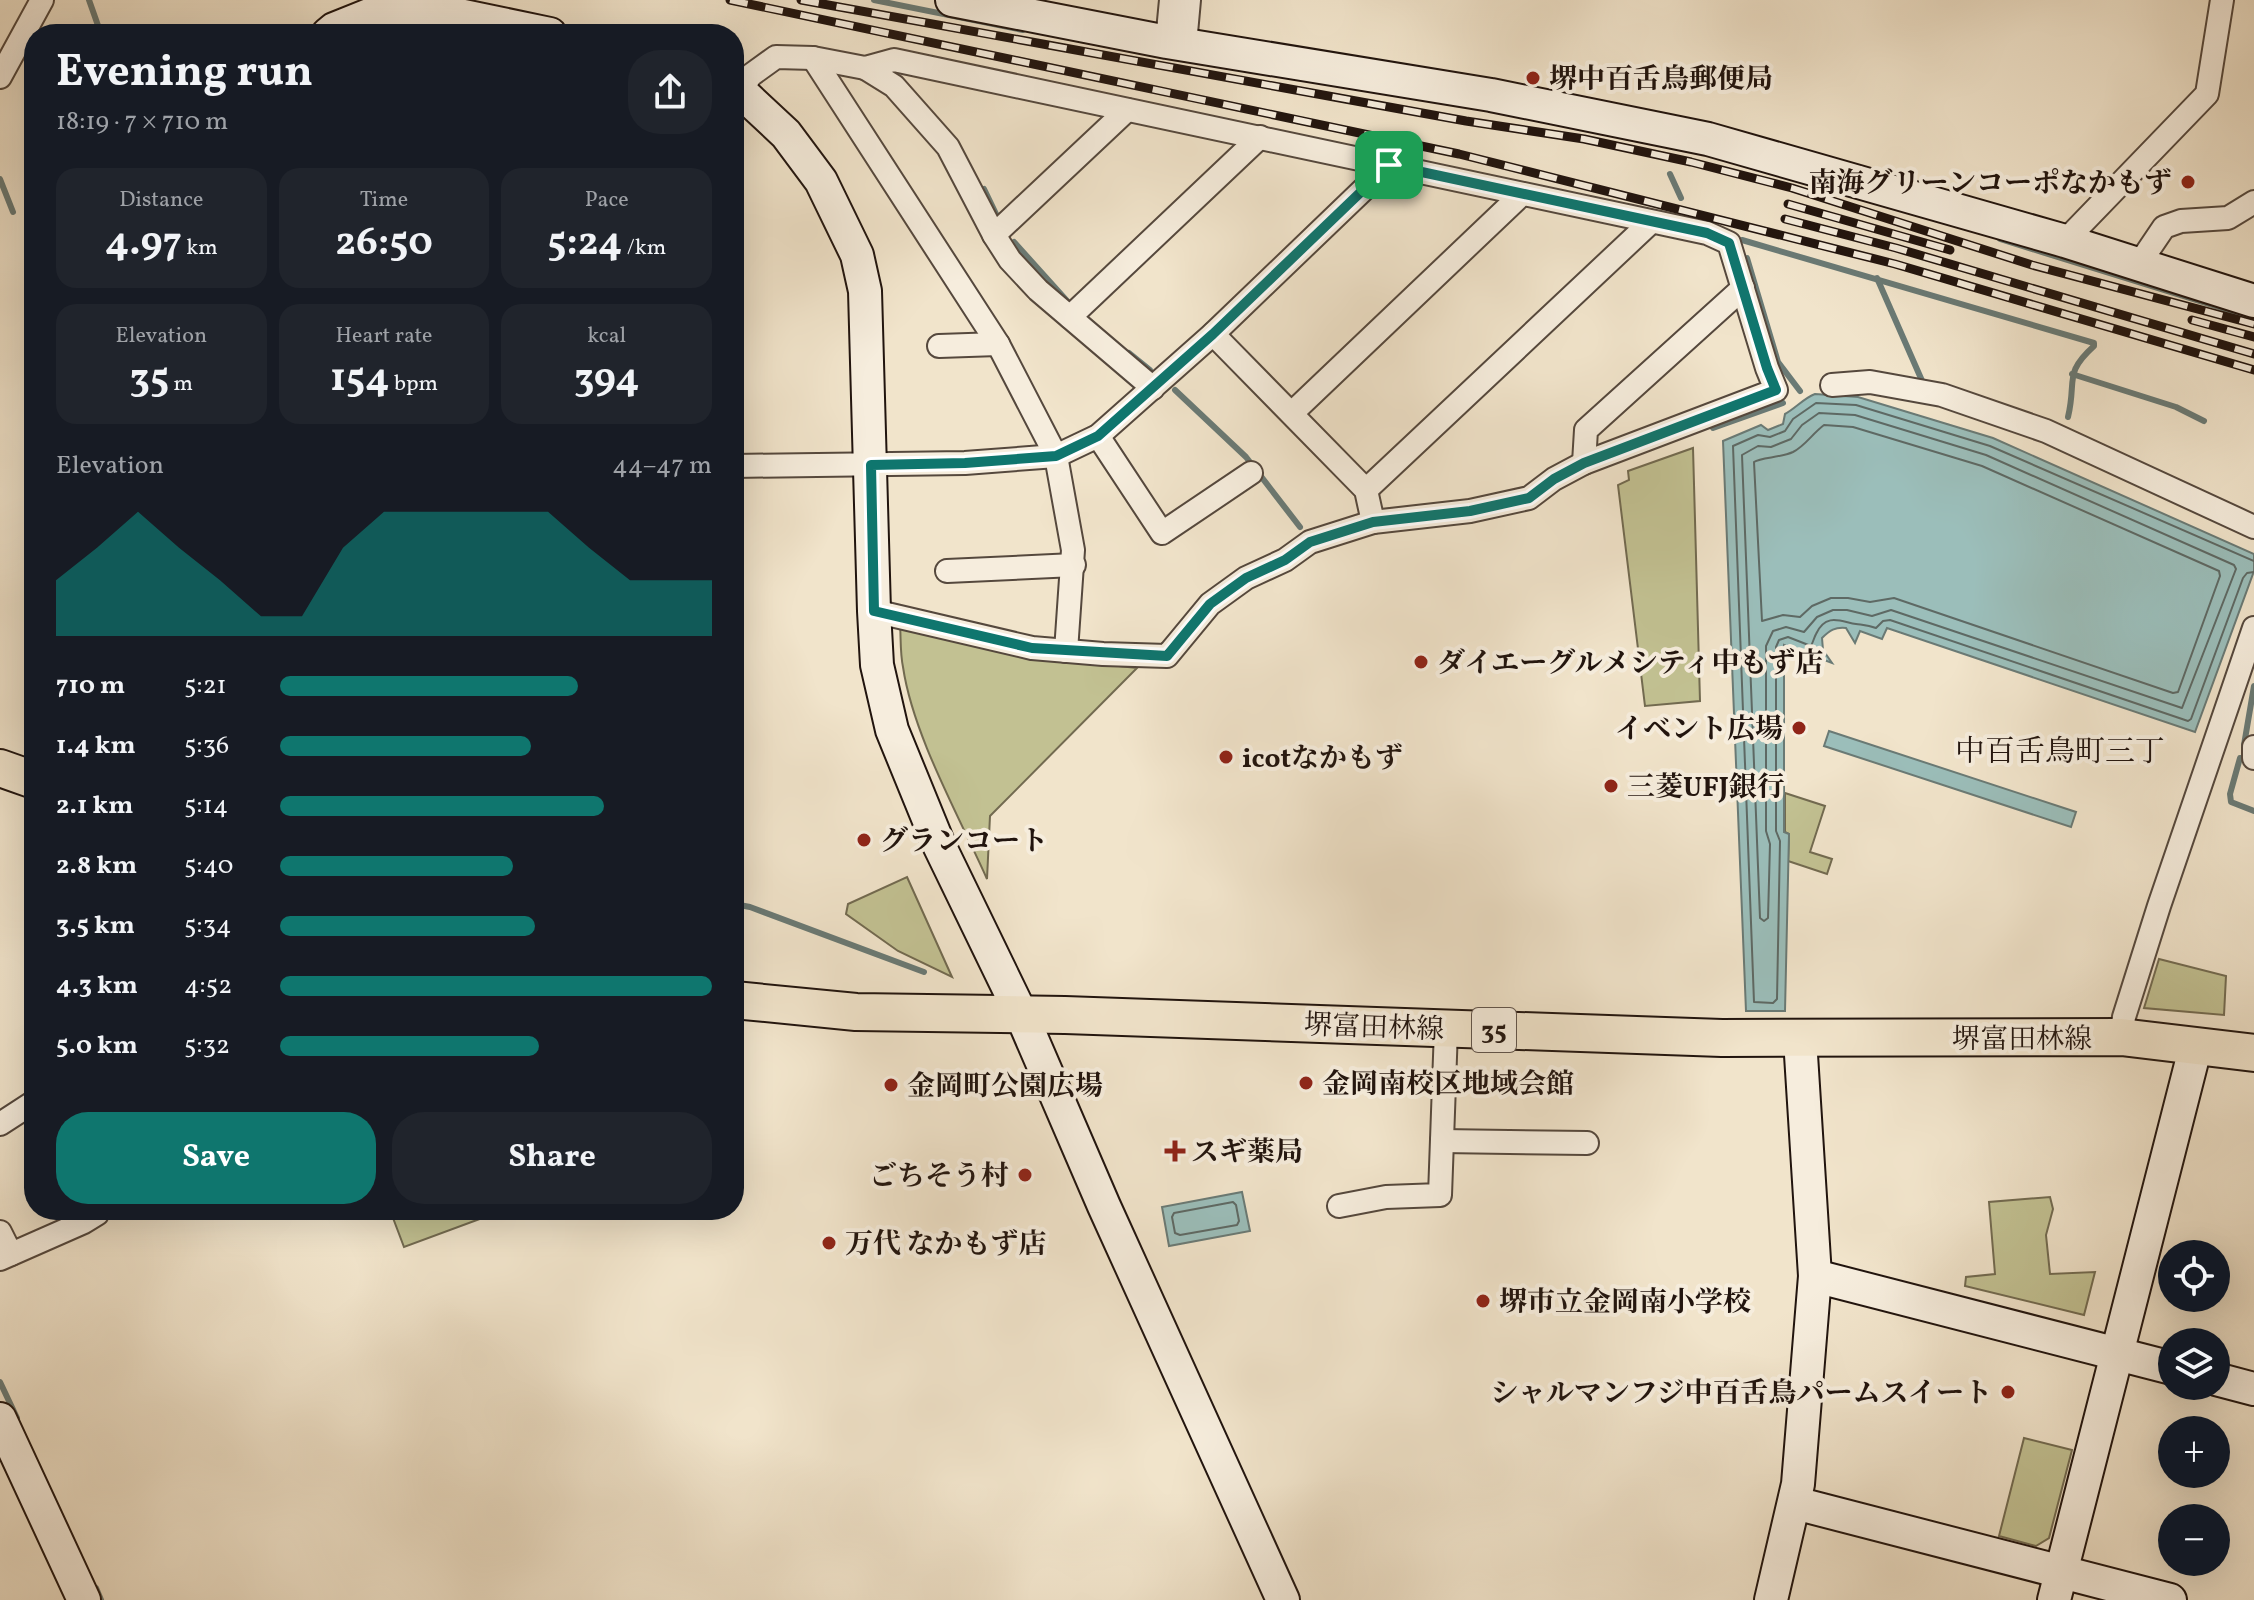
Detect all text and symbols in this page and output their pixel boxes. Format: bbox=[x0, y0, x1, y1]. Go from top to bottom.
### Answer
text: Evening run bbox=[56, 43, 313, 104]
button: share bbox=[628, 50, 712, 134]
place label: 堺中百舌鳥郵便局 bbox=[1549, 61, 1773, 100]
marker: 堺中百舌鳥郵便局 bbox=[1524, 69, 1542, 87]
text: 18:19 · 7 × 710 m bbox=[56, 104, 228, 140]
pin bbox=[1355, 131, 1423, 199]
icon: arrive bbox=[1367, 143, 1411, 187]
place label: 南海グリーンコーポなかもず bbox=[1809, 165, 2172, 204]
marker: 南海グリーンコーポなかもず bbox=[2179, 173, 2197, 191]
text: Distance bbox=[119, 185, 203, 216]
text: Time bbox=[360, 185, 408, 216]
text: Pace bbox=[585, 185, 629, 216]
text: 4.97 bbox=[105, 216, 182, 272]
text: 26:50 bbox=[335, 216, 433, 272]
text: 5:24 bbox=[547, 216, 622, 272]
text: km bbox=[182, 233, 218, 264]
text: /km bbox=[622, 233, 666, 264]
text: Elevation bbox=[116, 321, 207, 352]
text: Heart rate bbox=[335, 321, 433, 352]
text: kcal bbox=[587, 321, 626, 352]
text: 35 bbox=[130, 352, 169, 408]
text: 154 bbox=[330, 352, 390, 408]
text: 394 bbox=[574, 352, 639, 408]
text: m bbox=[169, 369, 193, 400]
text: bpm bbox=[390, 369, 438, 400]
text: Elevation bbox=[56, 448, 164, 484]
text: 44–47 m bbox=[612, 448, 712, 484]
place label: ダイエーグルメシティ中もず店 bbox=[1437, 645, 1823, 684]
marker: ダイエーグルメシティ中もず店 bbox=[1412, 653, 1430, 671]
text: 710 m bbox=[56, 668, 125, 704]
text: 5:21 bbox=[184, 668, 227, 704]
place label: イベント広場 bbox=[1615, 711, 1783, 750]
marker: イベント広場 bbox=[1790, 719, 1808, 737]
text: 1.4 km bbox=[56, 728, 136, 764]
text: 5:36 bbox=[184, 728, 229, 764]
district label: 中百舌鳥町三丁 bbox=[1955, 732, 2165, 774]
place label: icotなかもず bbox=[1242, 740, 1403, 779]
marker: icotなかもず bbox=[1217, 748, 1235, 766]
place label: 三菱UFJ銀行 bbox=[1627, 769, 1785, 808]
marker: 三菱UFJ銀行 bbox=[1602, 777, 1620, 795]
text: 2.1 km bbox=[56, 788, 133, 824]
text: 5:14 bbox=[184, 788, 228, 824]
place label: グランコート bbox=[880, 823, 1048, 862]
marker: グランコート bbox=[855, 831, 873, 849]
text: 2.8 km bbox=[56, 848, 137, 884]
text: 5:40 bbox=[184, 848, 233, 884]
text: 3.5 km bbox=[56, 908, 135, 944]
text: 5:34 bbox=[184, 908, 232, 944]
text: 4.3 km bbox=[56, 968, 138, 1004]
text: 4:52 bbox=[184, 968, 232, 1004]
street label: 堺富田林線 bbox=[1303, 1007, 1445, 1050]
road number: 35 bbox=[1472, 1008, 1516, 1052]
street label: 堺富田林線 bbox=[1952, 1021, 2092, 1060]
text: 5.0 km bbox=[56, 1028, 138, 1064]
text: 5:32 bbox=[184, 1028, 230, 1064]
place label: 金岡南校区地域会館 bbox=[1322, 1066, 1574, 1105]
place label: 金岡町公園広場 bbox=[907, 1068, 1103, 1107]
marker: 金岡南校区地域会館 bbox=[1297, 1074, 1315, 1092]
marker: 金岡町公園広場 bbox=[882, 1076, 900, 1094]
button: Save bbox=[56, 1112, 376, 1204]
button: Share bbox=[392, 1112, 712, 1204]
place label: スギ薬局 bbox=[1191, 1134, 1303, 1173]
marker: スギ薬局 bbox=[1166, 1142, 1184, 1160]
place label: ごちそう村 bbox=[869, 1158, 1009, 1197]
marker: ごちそう村 bbox=[1016, 1166, 1034, 1184]
place label: 万代 なかもず店 bbox=[845, 1226, 1047, 1265]
marker: 万代 なかもず店 bbox=[820, 1234, 838, 1252]
map controls bbox=[2158, 1240, 2230, 1576]
button: locate bbox=[2158, 1240, 2230, 1312]
place label: 堺市立金岡南小学校 bbox=[1499, 1284, 1751, 1323]
marker: 堺市立金岡南小学校 bbox=[1474, 1292, 1492, 1310]
button: layers bbox=[2158, 1328, 2230, 1400]
place label: シャルマンフジ中百舌鳥パームスイート bbox=[1490, 1375, 1992, 1414]
marker: シャルマンフジ中百舌鳥パームスイート bbox=[1999, 1383, 2017, 1401]
button: + bbox=[2158, 1416, 2230, 1488]
button: − bbox=[2158, 1504, 2230, 1576]

